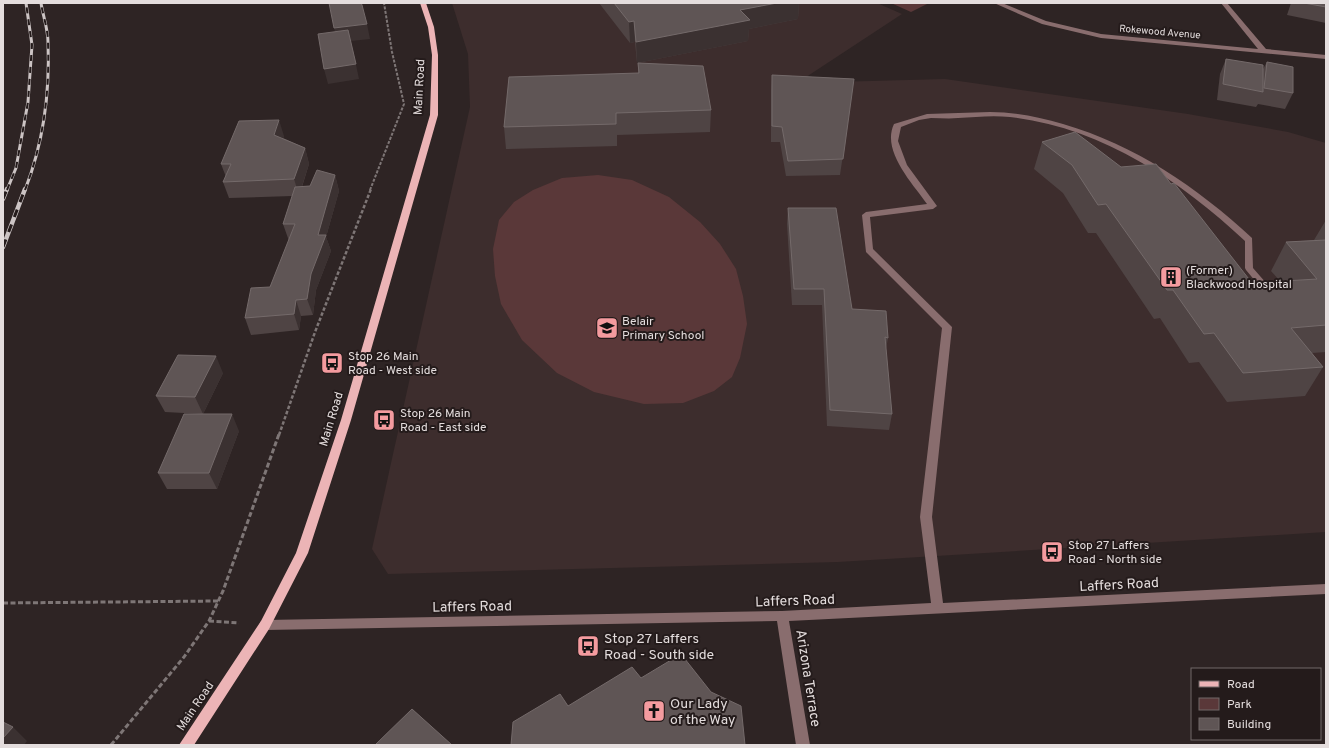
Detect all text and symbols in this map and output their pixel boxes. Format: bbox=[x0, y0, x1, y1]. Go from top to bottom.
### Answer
street label: Rokewood Avenue bbox=[1119, 22, 1201, 43]
street label: Main Road bbox=[411, 59, 429, 115]
place label: (Former) Blackwood Hospital bbox=[1186, 263, 1292, 293]
building icon: (Former) Blackwood Hospital bbox=[1158, 264, 1184, 290]
place label: Belair Primary School bbox=[622, 314, 705, 344]
school or university icon: Belair Primary School bbox=[594, 315, 620, 341]
place label: Stop 26 Main Road - West side bbox=[348, 349, 437, 379]
bus stop icon: Stop 26 Main Road - West side bbox=[319, 350, 345, 376]
street label: Main Road bbox=[316, 390, 348, 448]
place label: Stop 26 Main Road - East side bbox=[400, 406, 486, 436]
bus stop icon: Stop 26 Main Road - East side bbox=[371, 407, 397, 433]
place label: Stop 27 Laffers Road - North side bbox=[1068, 538, 1162, 568]
bus stop icon: Stop 27 Laffers Road - North side bbox=[1039, 539, 1065, 565]
street label: Laffers Road bbox=[1079, 575, 1159, 596]
street label: Laffers Road bbox=[755, 592, 835, 611]
street label: Laffers Road bbox=[432, 598, 512, 617]
street label: Arizona Terrace bbox=[791, 628, 824, 728]
place label: Stop 27 Laffers Road - South side bbox=[604, 631, 714, 664]
bus stop icon: Stop 27 Laffers Road - South side bbox=[575, 633, 601, 659]
legend bbox=[1191, 668, 1321, 740]
text: Road bbox=[1227, 677, 1255, 693]
street label: Main Road bbox=[174, 679, 218, 734]
place label: Our Lady of the Way bbox=[670, 696, 735, 729]
text: Park bbox=[1227, 697, 1252, 713]
church icon: Our Lady of the Way bbox=[641, 698, 667, 724]
text: Building bbox=[1227, 717, 1271, 733]

